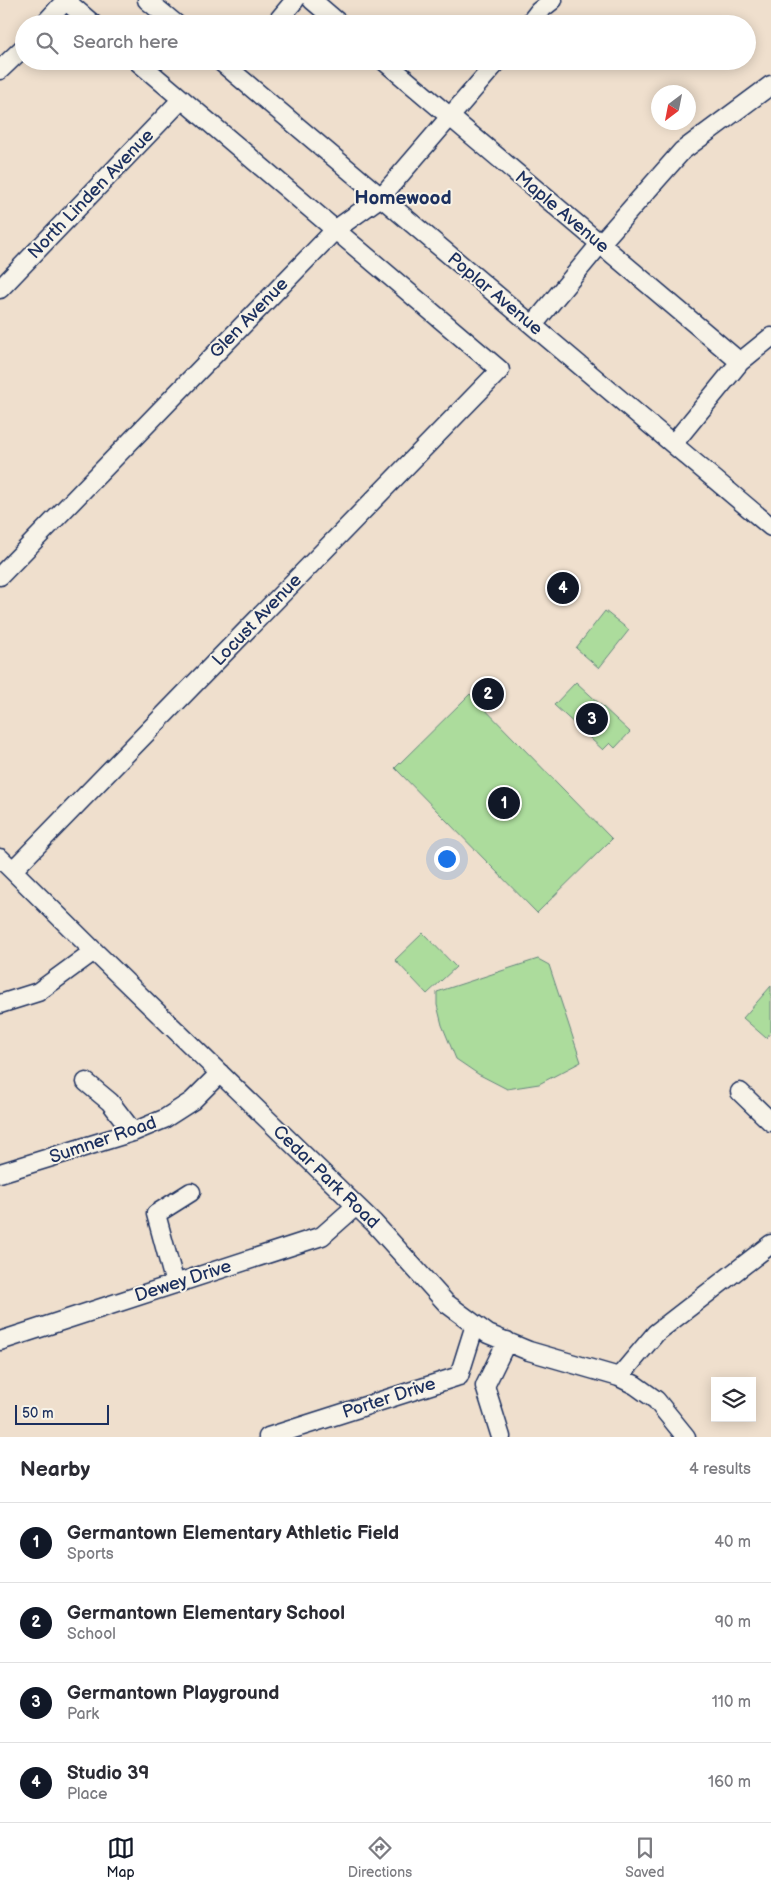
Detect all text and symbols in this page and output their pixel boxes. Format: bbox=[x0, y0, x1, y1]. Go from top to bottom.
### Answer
search box bbox=[15, 15, 756, 70]
icon: search bbox=[33, 29, 61, 57]
text: Search here bbox=[73, 31, 178, 54]
north arrow bbox=[651, 85, 696, 130]
street label: North Linden Avenue bbox=[24, 125, 158, 263]
street label: Maple Avenue bbox=[511, 167, 613, 258]
district label: Homewood bbox=[354, 187, 452, 210]
street label: Poplar Avenue bbox=[443, 248, 547, 340]
street label: Glen Avenue bbox=[206, 273, 293, 363]
pin: 4 bbox=[547, 569, 579, 607]
street label: Locust Avenue bbox=[208, 570, 306, 670]
pin: 2 bbox=[472, 675, 504, 713]
pin: 3 bbox=[576, 700, 608, 738]
pin: 1 bbox=[488, 784, 520, 822]
your location bbox=[434, 846, 460, 872]
street label: Sumner Road bbox=[47, 1112, 159, 1168]
street label: Cedar Park Road bbox=[268, 1121, 384, 1233]
street label: Dewey Drive bbox=[132, 1255, 234, 1306]
street label: Porter Drive bbox=[340, 1373, 439, 1423]
map controls bbox=[711, 1377, 756, 1422]
button: layers bbox=[711, 1377, 756, 1422]
scale bar bbox=[15, 1402, 109, 1425]
text: 50 m bbox=[22, 1405, 54, 1422]
text: Nearby bbox=[20, 1457, 90, 1482]
text: 4 results bbox=[689, 1460, 751, 1479]
text: Germantown Elementary Athletic Field bbox=[67, 1522, 399, 1545]
text: 1 bbox=[33, 1533, 39, 1552]
text: 40 m bbox=[714, 1533, 751, 1552]
text: Sports bbox=[67, 1545, 114, 1564]
text: Germantown Elementary School bbox=[67, 1602, 345, 1625]
text: 2 bbox=[31, 1613, 41, 1632]
text: 90 m bbox=[715, 1613, 751, 1632]
text: School bbox=[67, 1625, 116, 1644]
text: Germantown Playground bbox=[67, 1682, 279, 1705]
text: 3 bbox=[31, 1693, 41, 1712]
text: 110 m bbox=[712, 1693, 751, 1712]
text: Park bbox=[67, 1705, 99, 1724]
text: Studio 39 bbox=[67, 1762, 149, 1785]
text: 4 bbox=[31, 1773, 41, 1792]
text: 160 m bbox=[708, 1773, 751, 1792]
text: Place bbox=[67, 1785, 108, 1804]
tab: Map bbox=[107, 1834, 135, 1881]
tab: Directions bbox=[348, 1834, 412, 1881]
tab: Saved bbox=[625, 1834, 664, 1881]

